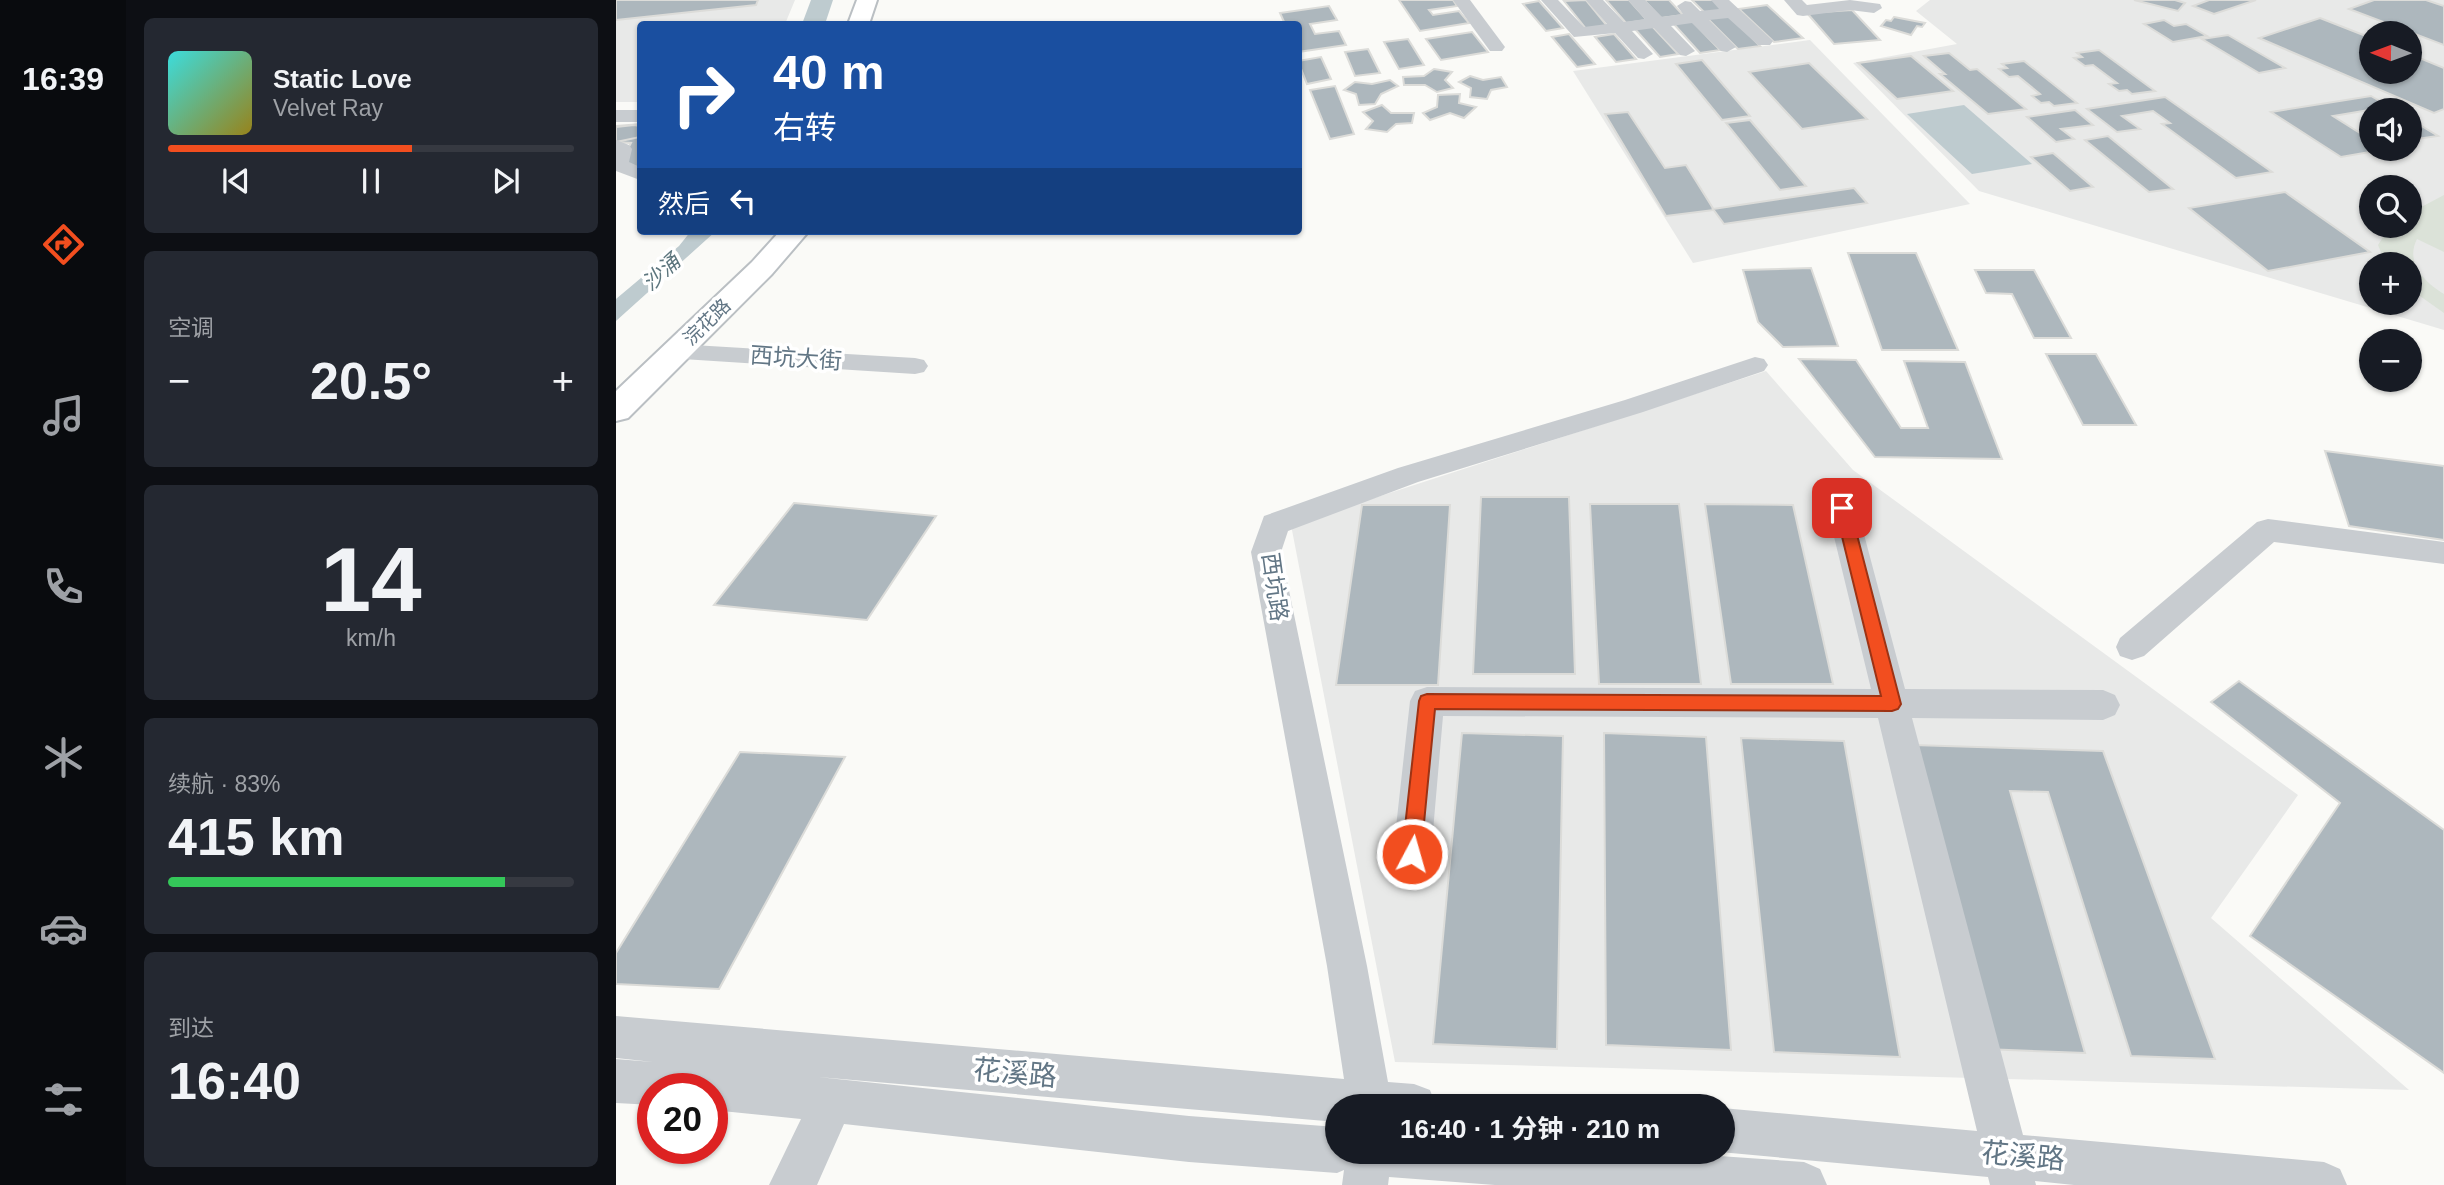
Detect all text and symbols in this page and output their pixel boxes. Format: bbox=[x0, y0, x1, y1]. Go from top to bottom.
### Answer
north arrow bbox=[2359, 21, 2422, 84]
map controls bbox=[2359, 21, 2422, 392]
text: 40 m bbox=[773, 45, 885, 99]
icon: right bbox=[658, 49, 749, 140]
text: 16:39 bbox=[22, 61, 104, 97]
text: Static Love bbox=[273, 64, 412, 94]
text: Velvet Ray bbox=[273, 95, 383, 121]
button: sound bbox=[2359, 98, 2422, 161]
text: 右转 bbox=[773, 110, 837, 146]
icon: previous bbox=[217, 162, 255, 200]
icon: pause bbox=[352, 162, 390, 200]
icon: next bbox=[487, 162, 525, 200]
button: search bbox=[2359, 175, 2422, 238]
icon: left bbox=[724, 182, 762, 220]
text: 然后 bbox=[658, 189, 710, 219]
icon: directions bbox=[39, 220, 88, 269]
water label: 沙涌 bbox=[638, 248, 686, 295]
button: + bbox=[2359, 252, 2422, 315]
street label: 浣花路 bbox=[679, 295, 735, 349]
text: 空调 bbox=[168, 315, 214, 341]
button: − bbox=[2359, 329, 2422, 392]
street label: 西坑大街 bbox=[749, 342, 843, 374]
text: 20.5° bbox=[310, 352, 432, 410]
text: − bbox=[168, 360, 190, 402]
text: + bbox=[552, 360, 574, 402]
icon: music bbox=[39, 391, 88, 440]
pin bbox=[1812, 478, 1872, 538]
icon: arrive bbox=[1823, 489, 1861, 527]
text: 14 bbox=[320, 529, 422, 630]
street label: 西坑路 bbox=[1257, 551, 1293, 623]
icon: phone bbox=[39, 562, 88, 611]
text: km/h bbox=[346, 625, 396, 651]
icon: climate bbox=[39, 733, 88, 782]
text: 续航 · 83% bbox=[168, 771, 280, 797]
text: 415 km bbox=[168, 808, 344, 866]
position arrow bbox=[1375, 817, 1449, 891]
icon: car bbox=[39, 904, 88, 953]
text: 到达 bbox=[168, 1015, 214, 1041]
text: 16:40 bbox=[168, 1052, 301, 1110]
street label: 花溪路 bbox=[972, 1054, 1058, 1092]
speed limit sign: 20 bbox=[637, 1073, 728, 1164]
icon: filters bbox=[39, 1075, 88, 1124]
text: 16:40 · 1 分钟 · 210 m bbox=[1400, 1114, 1660, 1144]
street label: 花溪路 bbox=[1980, 1137, 2066, 1175]

